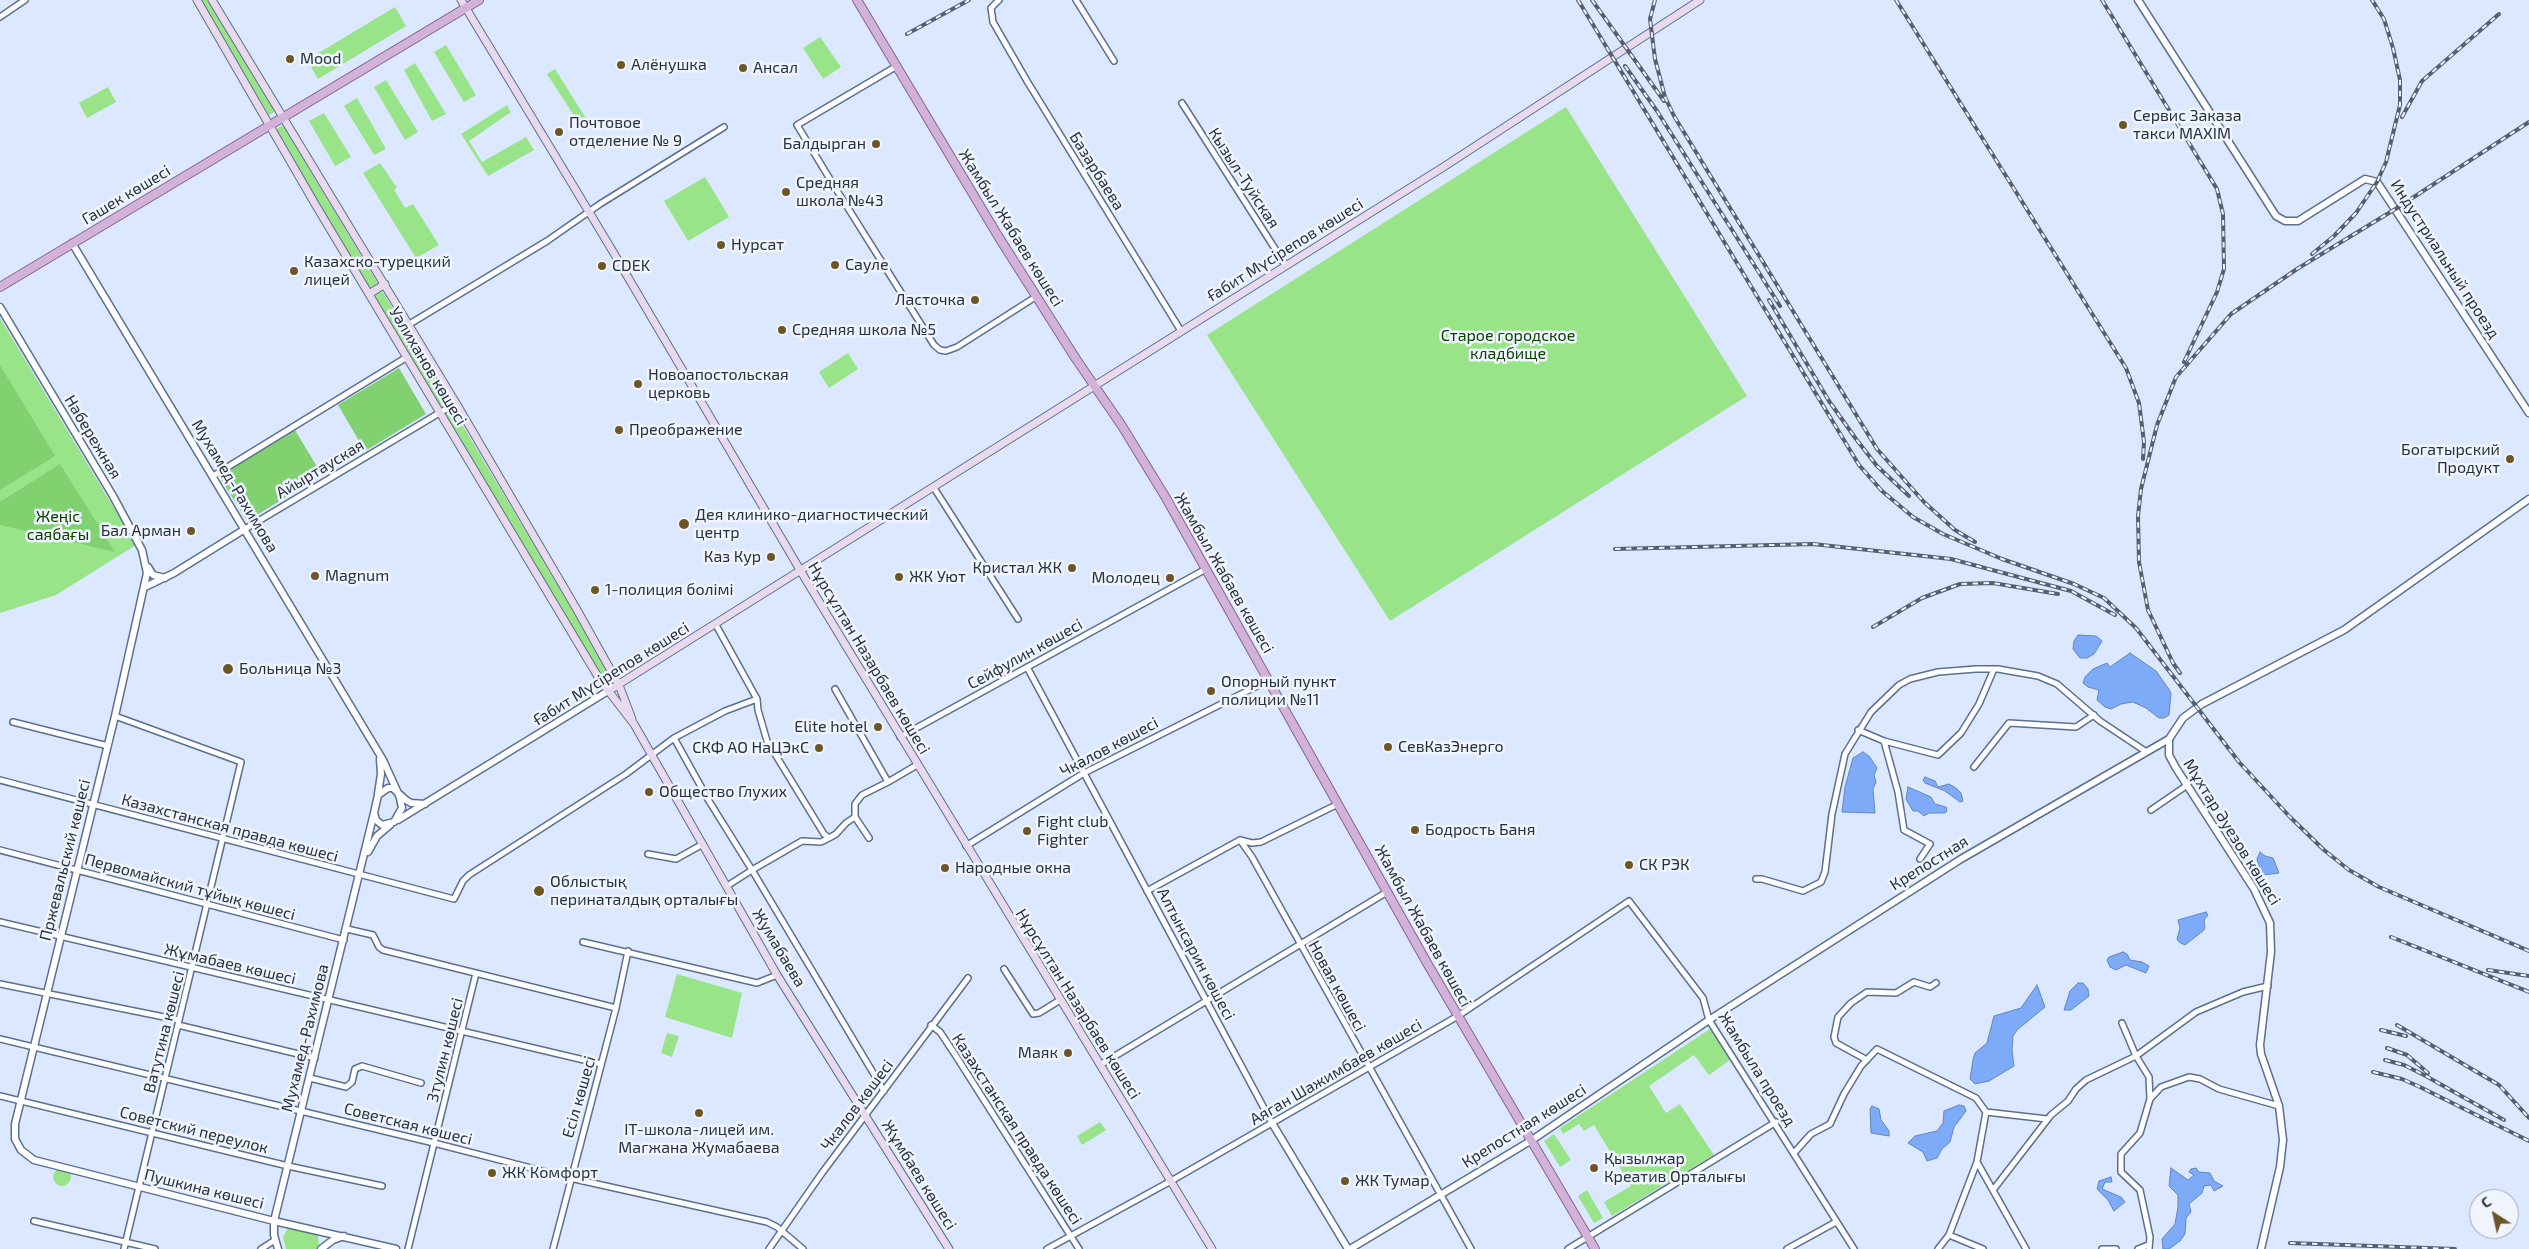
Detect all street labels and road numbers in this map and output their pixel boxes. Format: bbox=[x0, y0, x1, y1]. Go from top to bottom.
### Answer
street label: Кызыл-Туйская bbox=[1204, 124, 1284, 232]
street label: Базарбаева bbox=[1065, 128, 1129, 214]
street label: Жамбыл Жабаев көшесі bbox=[955, 146, 1067, 310]
street label: Гашек көшесі bbox=[78, 161, 174, 229]
street label: Индустриальный проезд bbox=[2386, 176, 2504, 342]
street label: Ғабит Мүсірепов көшесі bbox=[1203, 194, 1367, 306]
street label: Уәлиханов көшесі bbox=[385, 303, 471, 429]
street label: Набережная bbox=[60, 391, 126, 483]
street label: Мухамед-Рахимова bbox=[188, 416, 282, 556]
street label: Айыртауская bbox=[273, 435, 367, 503]
street label: Жамбыл Жабаев көшесі bbox=[1170, 489, 1278, 657]
street label: Нұрсұлтан Назарбаев көшесі bbox=[804, 558, 934, 758]
street label: Сейфулин көшесі bbox=[964, 614, 1086, 694]
street label: Ғабит Мүсірепов көшесі bbox=[529, 618, 693, 730]
street label: Чкалов көшесі bbox=[1056, 713, 1162, 781]
street label: Мұхтар Әуезов көшесі bbox=[2179, 755, 2285, 909]
street label: Пржевальский көшесі bbox=[36, 777, 94, 943]
street label: Казахстанская правда көшесі bbox=[119, 790, 341, 866]
street label: Крепостная bbox=[1886, 831, 1972, 895]
street label: Жамбыл Жабаев көшесі bbox=[1370, 842, 1476, 1010]
street label: Первомайский тұйық көшесі bbox=[83, 850, 297, 924]
street label: Алтынсарин көшесі bbox=[1153, 885, 1239, 1023]
street label: Жумабаева bbox=[748, 905, 810, 991]
street label: Нұрсұлтан Назарбаев көшесі bbox=[1011, 905, 1145, 1103]
street label: Новая көшесі bbox=[1304, 937, 1370, 1035]
street label: Жұмабаев көшесі bbox=[162, 939, 298, 989]
street label: Мухамед-Рахимова bbox=[277, 962, 333, 1114]
street label: Ватутина көшесі bbox=[140, 969, 188, 1095]
street label: Зтулин көшесі bbox=[423, 996, 467, 1104]
street label: Жамбыла проезд bbox=[1714, 1008, 1800, 1130]
street label: Аяган Шажимбаев көшесі bbox=[1247, 1015, 1425, 1129]
street label: Казахстанская правда көшесі bbox=[948, 1030, 1086, 1228]
street label: Есіл көшесі bbox=[558, 1054, 600, 1140]
street label: Чкалов көшесі bbox=[817, 1056, 897, 1154]
street label: Крепостная көшесі bbox=[1458, 1080, 1590, 1172]
street label: Советская көшесі bbox=[342, 1099, 474, 1149]
street label: Советский переулок bbox=[118, 1102, 270, 1158]
street label: Жұмбаев көшесі bbox=[877, 1117, 961, 1233]
street label: Пушкина көшесі bbox=[142, 1165, 266, 1213]

